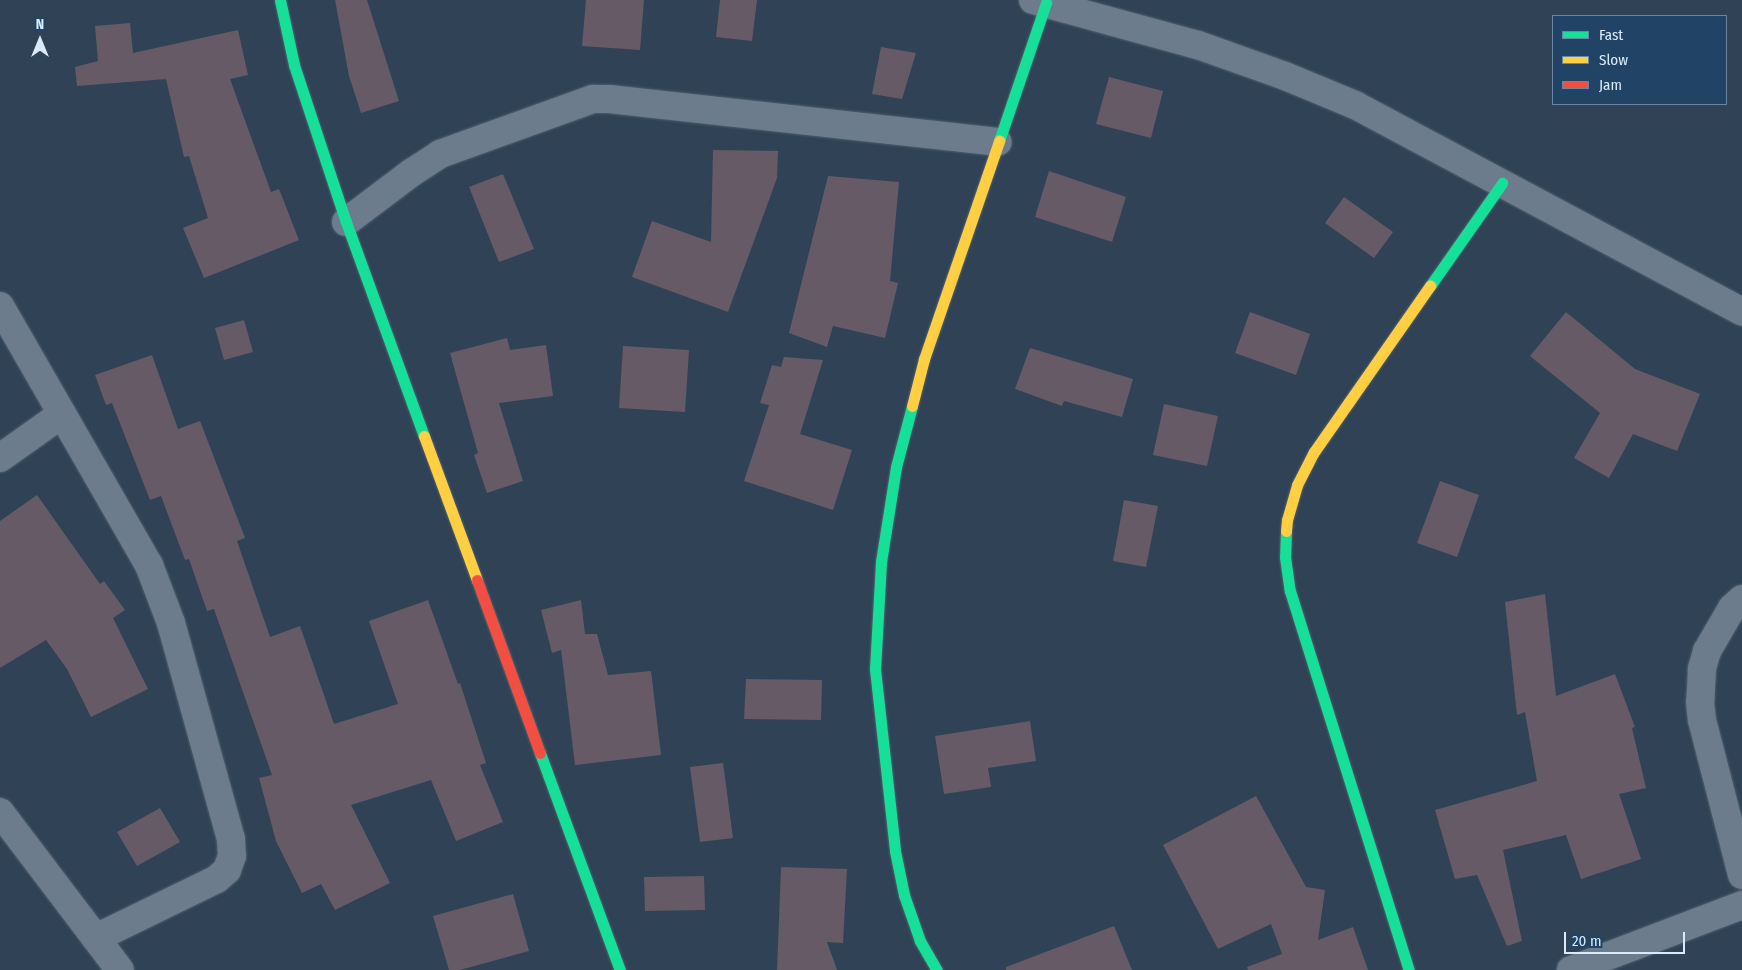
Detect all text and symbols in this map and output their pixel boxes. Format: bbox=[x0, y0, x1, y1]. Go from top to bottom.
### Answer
north arrow bbox=[15, 15, 65, 65]
legend bbox=[1552, 15, 1727, 105]
text: N bbox=[36, 16, 44, 33]
text: Fast bbox=[1599, 26, 1623, 44]
text: Slow bbox=[1599, 51, 1628, 69]
text: Jam bbox=[1599, 76, 1622, 94]
scale bar bbox=[1567, 922, 1688, 954]
text: 20 m bbox=[1572, 932, 1602, 950]

